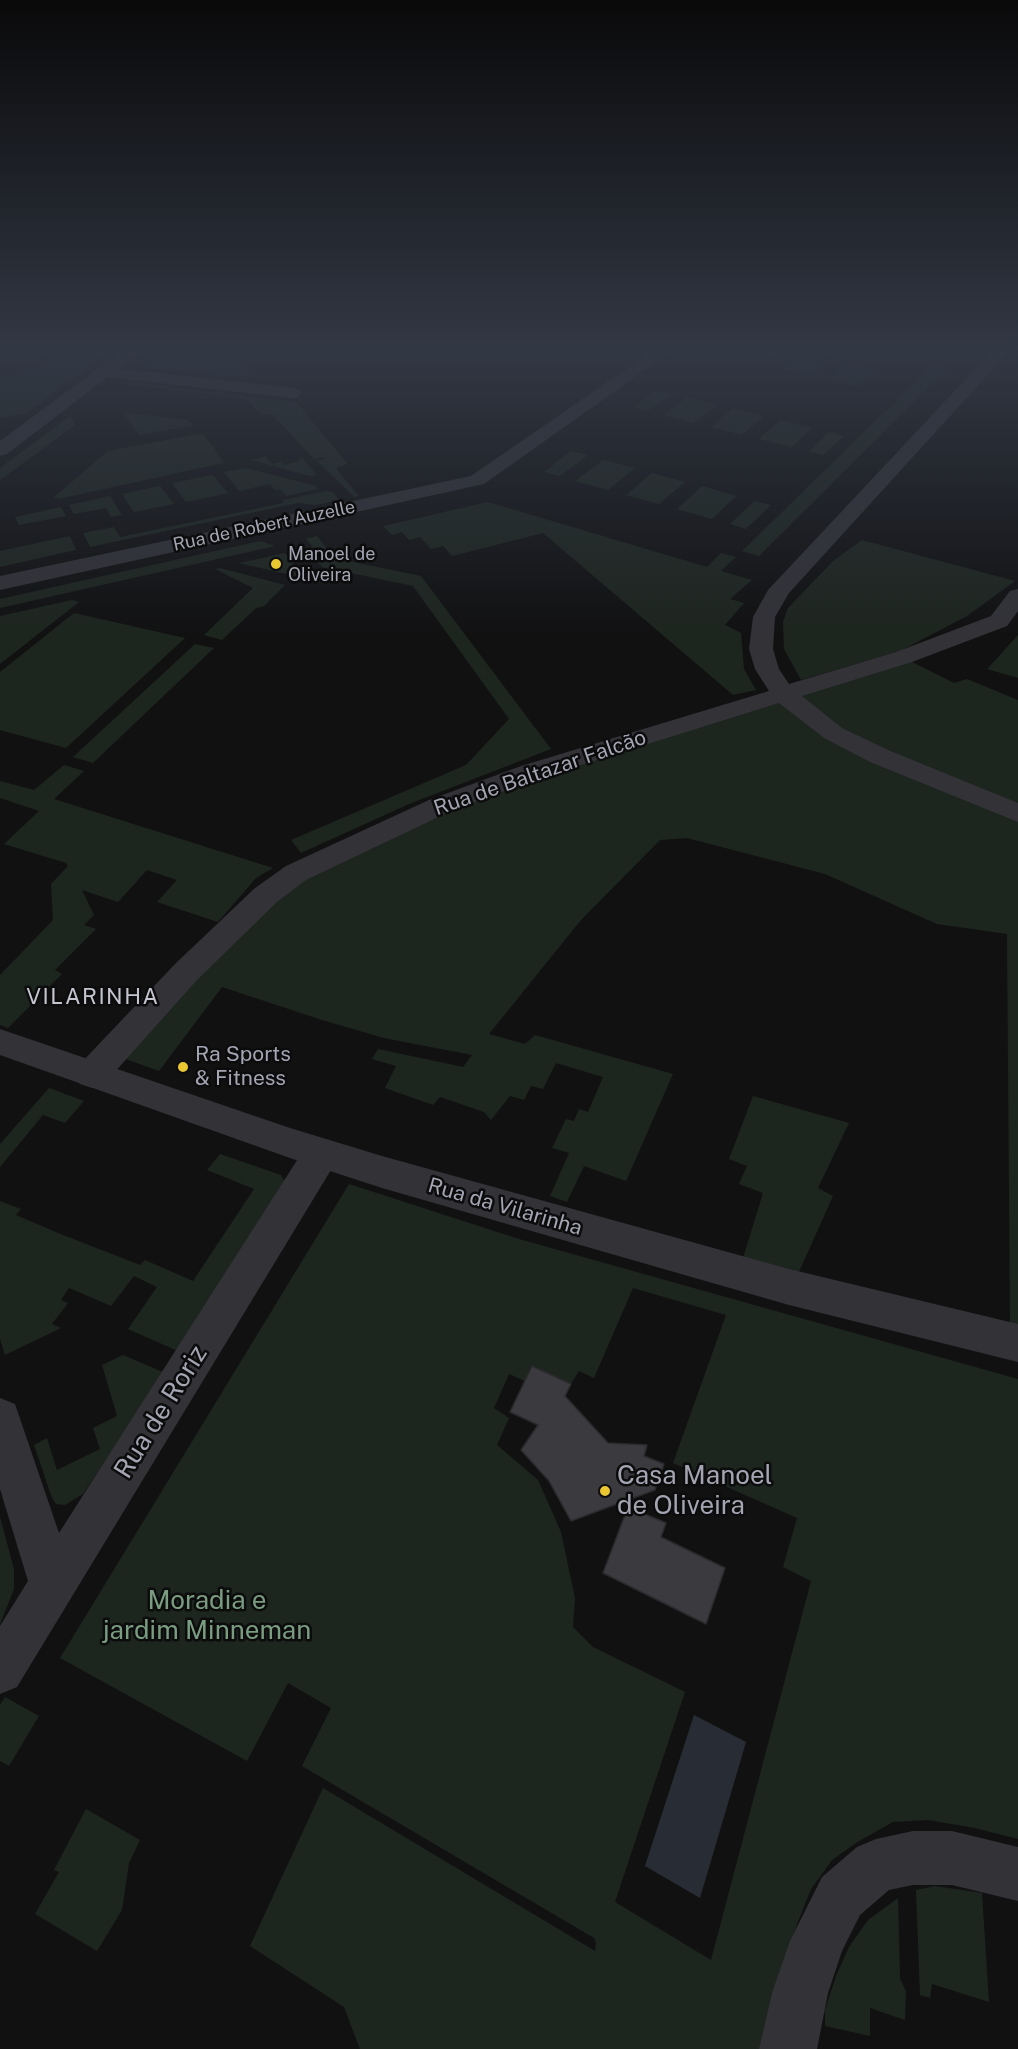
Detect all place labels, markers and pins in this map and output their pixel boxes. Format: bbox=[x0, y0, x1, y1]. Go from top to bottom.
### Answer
place label: Manoel de Oliveira bbox=[288, 543, 375, 586]
marker: Manoel de Oliveira bbox=[269, 557, 283, 571]
place label: Ra Sports & Fitness bbox=[195, 1042, 291, 1092]
marker: Ra Sports & Fitness bbox=[176, 1060, 190, 1074]
place label: Casa Manoel de Oliveira bbox=[617, 1460, 772, 1522]
marker: Casa Manoel de Oliveira bbox=[598, 1484, 612, 1498]

